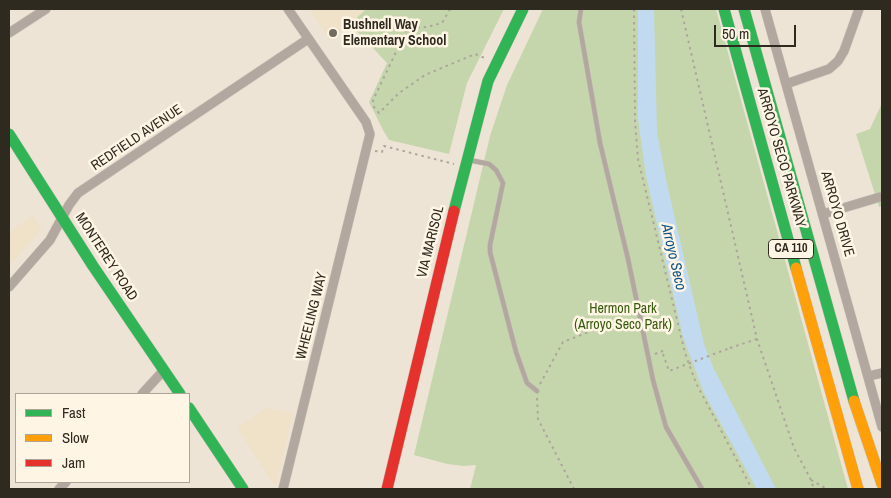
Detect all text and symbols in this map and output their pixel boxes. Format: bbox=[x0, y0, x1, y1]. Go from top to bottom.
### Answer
scale bar bbox=[716, 15, 798, 47]
place label: Bushnell Way Elementary School bbox=[343, 17, 446, 49]
text: 50 m bbox=[722, 23, 749, 44]
marker: Bushnell Way Elementary School bbox=[327, 27, 339, 39]
street label: ARROYO SECO PARKWAY bbox=[753, 86, 809, 230]
street label: REDFIELD AVENUE bbox=[88, 101, 186, 175]
street label: ARROYO DRIVE bbox=[817, 169, 857, 259]
street label: VIA MARISOL bbox=[414, 204, 448, 280]
street label: MONTEREY ROAD bbox=[71, 210, 141, 304]
water label: Arroyo Seco bbox=[657, 222, 689, 292]
road number: CA 110 bbox=[768, 240, 814, 258]
street label: WHEELING WAY bbox=[293, 271, 331, 361]
park label: Hermon Park (Arroyo Seco Park) bbox=[574, 301, 672, 334]
legend bbox=[15, 393, 190, 483]
text: Fast bbox=[62, 402, 85, 423]
text: Slow bbox=[62, 427, 89, 448]
text: Jam bbox=[62, 452, 85, 473]

